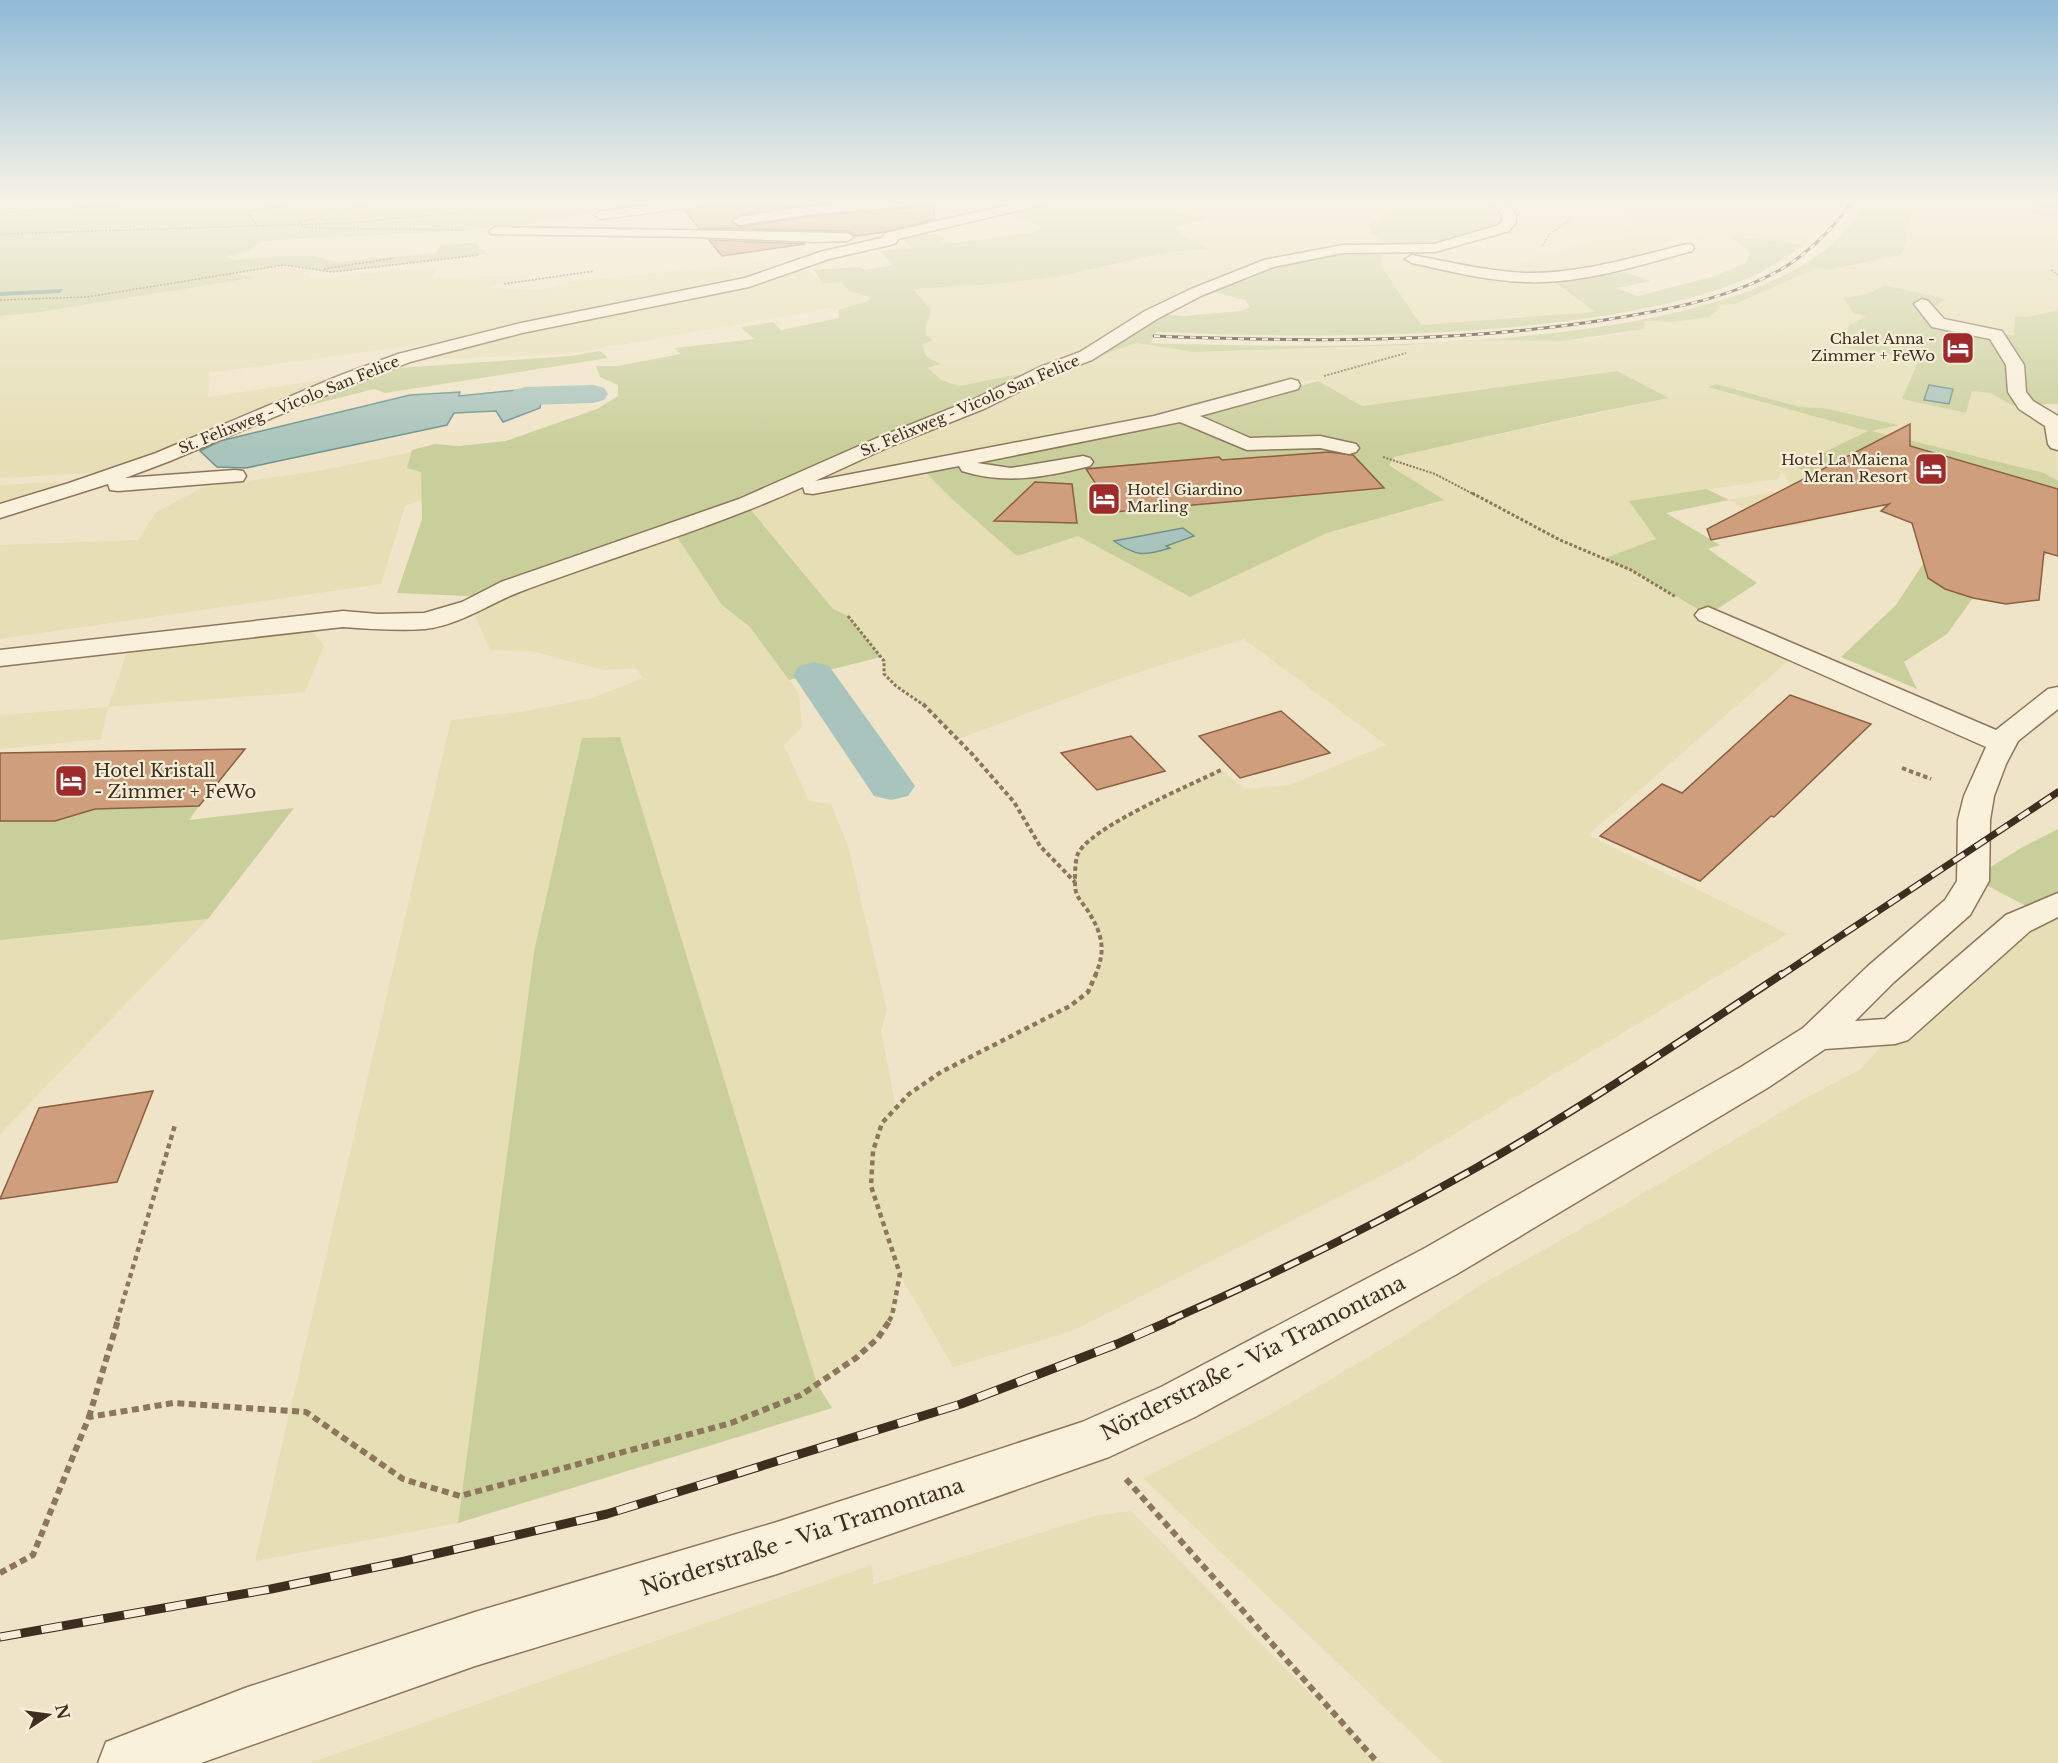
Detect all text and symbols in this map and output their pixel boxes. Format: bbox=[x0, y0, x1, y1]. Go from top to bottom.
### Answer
place label: Chalet Anna - Zimmer + FeWo bbox=[1811, 329, 1935, 365]
hotel icon: Chalet Anna - Zimmer + FeWo bbox=[1940, 330, 1976, 366]
street label: St. Felixweg - Vicolo San Felice bbox=[176, 351, 402, 458]
street label: St. Felixweg - Vicolo San Felice bbox=[857, 351, 1082, 460]
place label: Hotel La Maiena Meran Resort bbox=[1781, 450, 1909, 486]
hotel icon: Hotel La Maiena Meran Resort bbox=[1913, 451, 1949, 487]
place label: Hotel Giardino Marling bbox=[1127, 480, 1243, 516]
hotel icon: Hotel Giardino Marling bbox=[1086, 481, 1122, 517]
place label: Hotel Kristall - Zimmer + FeWo bbox=[94, 760, 256, 803]
hotel icon: Hotel Kristall - Zimmer + FeWo bbox=[53, 763, 89, 799]
street label: Nörderstraße - Via Tramontana bbox=[1096, 1270, 1410, 1446]
street label: Nörderstraße - Via Tramontana bbox=[637, 1472, 967, 1602]
north arrow bbox=[18, 1685, 78, 1745]
text: N bbox=[51, 1702, 74, 1721]

